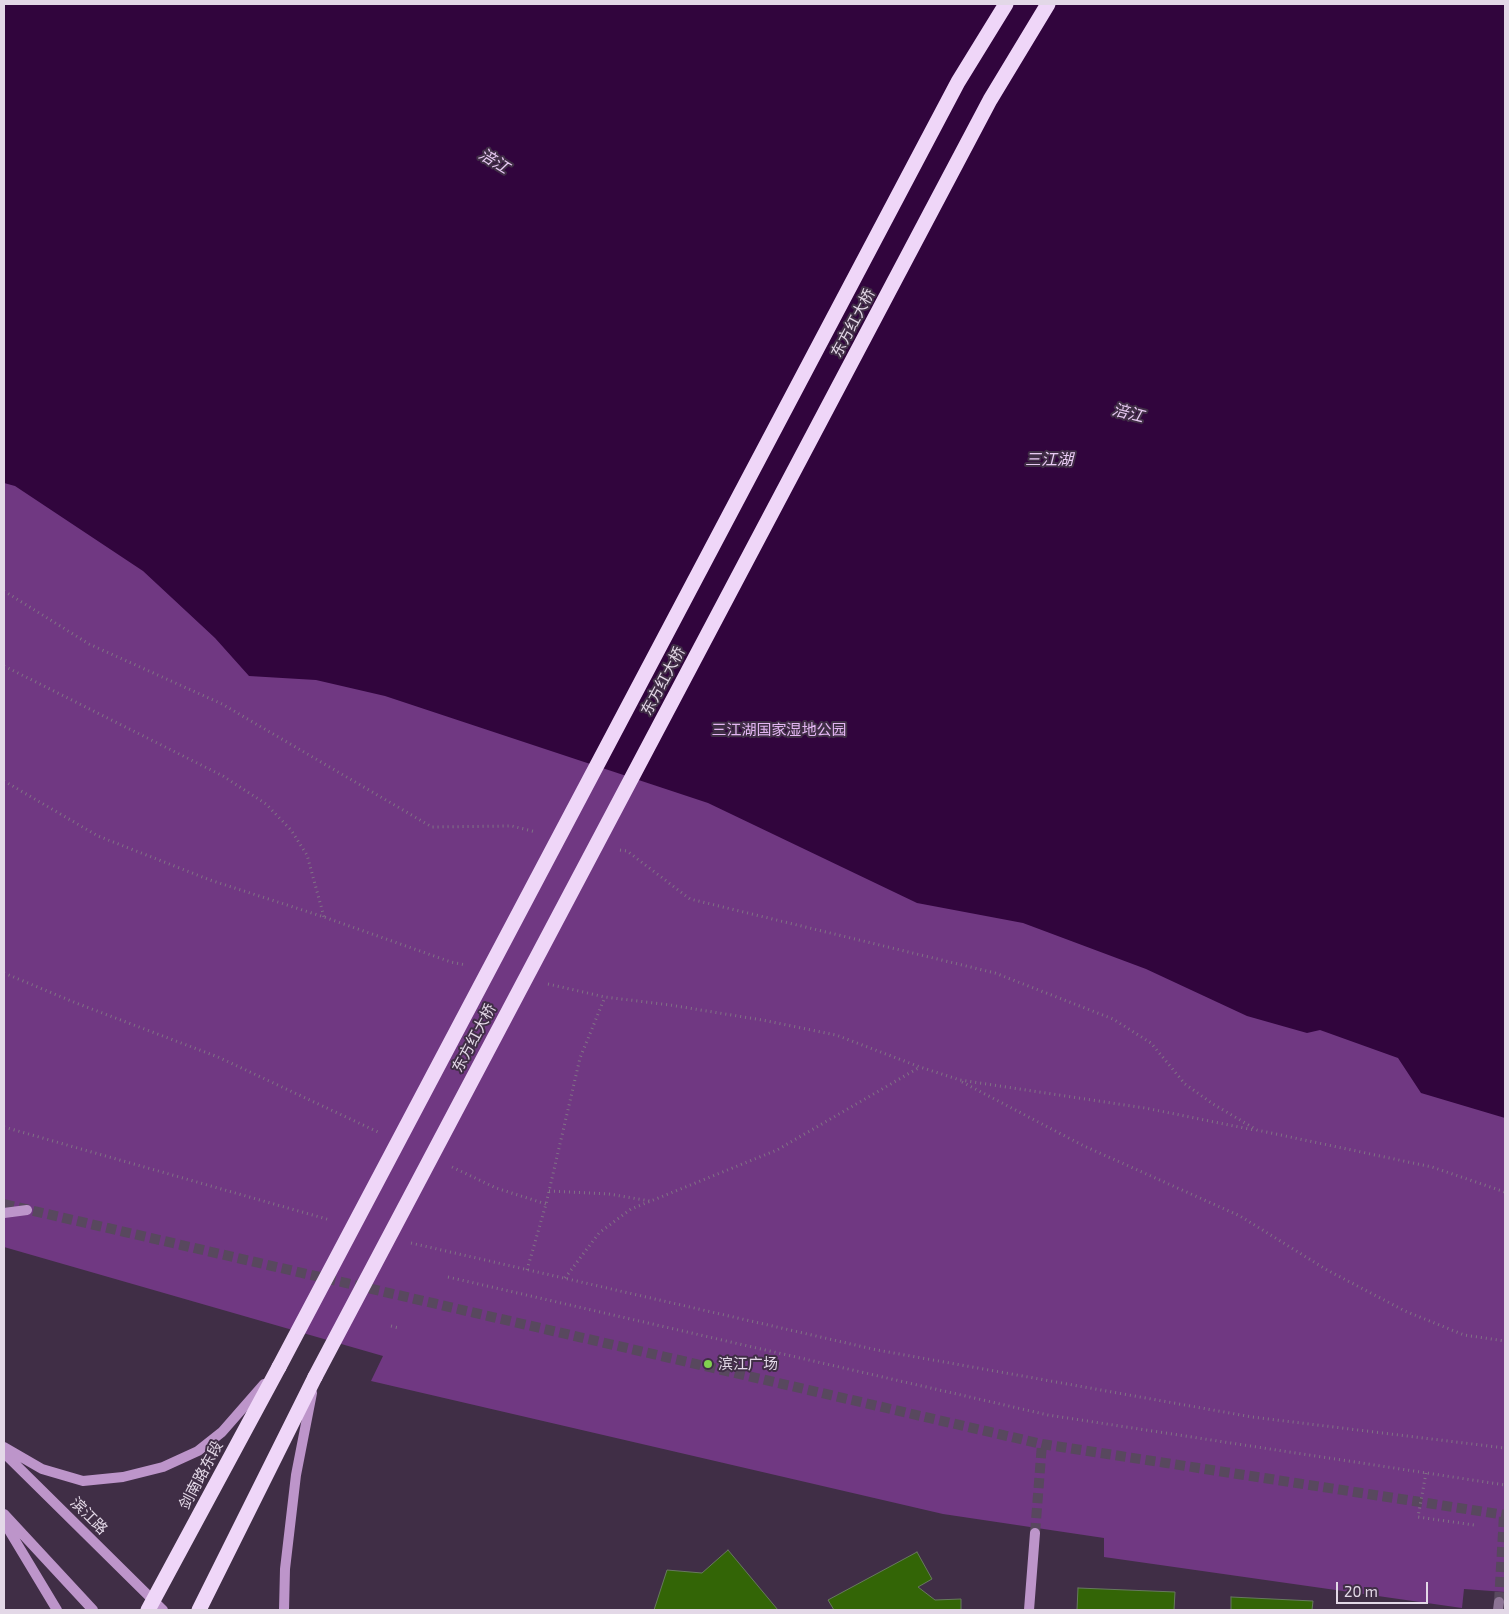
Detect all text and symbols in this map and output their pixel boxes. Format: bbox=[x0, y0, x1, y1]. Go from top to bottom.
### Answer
water label: 涪江 bbox=[475, 144, 513, 178]
street label: 东方红大桥 bbox=[827, 286, 879, 360]
water label: 涪江 bbox=[1110, 400, 1146, 426]
water label: 三江湖 bbox=[1025, 450, 1073, 470]
street label: 东方红大桥 bbox=[637, 644, 689, 718]
park label: 三江湖国家湿地公园 bbox=[712, 721, 846, 739]
street label: 东方红大桥 bbox=[448, 1001, 500, 1075]
place label: 滨江广场 bbox=[718, 1355, 778, 1373]
marker: 滨江广场 bbox=[702, 1358, 714, 1370]
street label: 剑南路东段 bbox=[175, 1438, 227, 1512]
street label: 滨江路 bbox=[67, 1494, 111, 1538]
scale bar bbox=[1339, 1572, 1432, 1604]
text: 20 m bbox=[1344, 1582, 1378, 1600]

